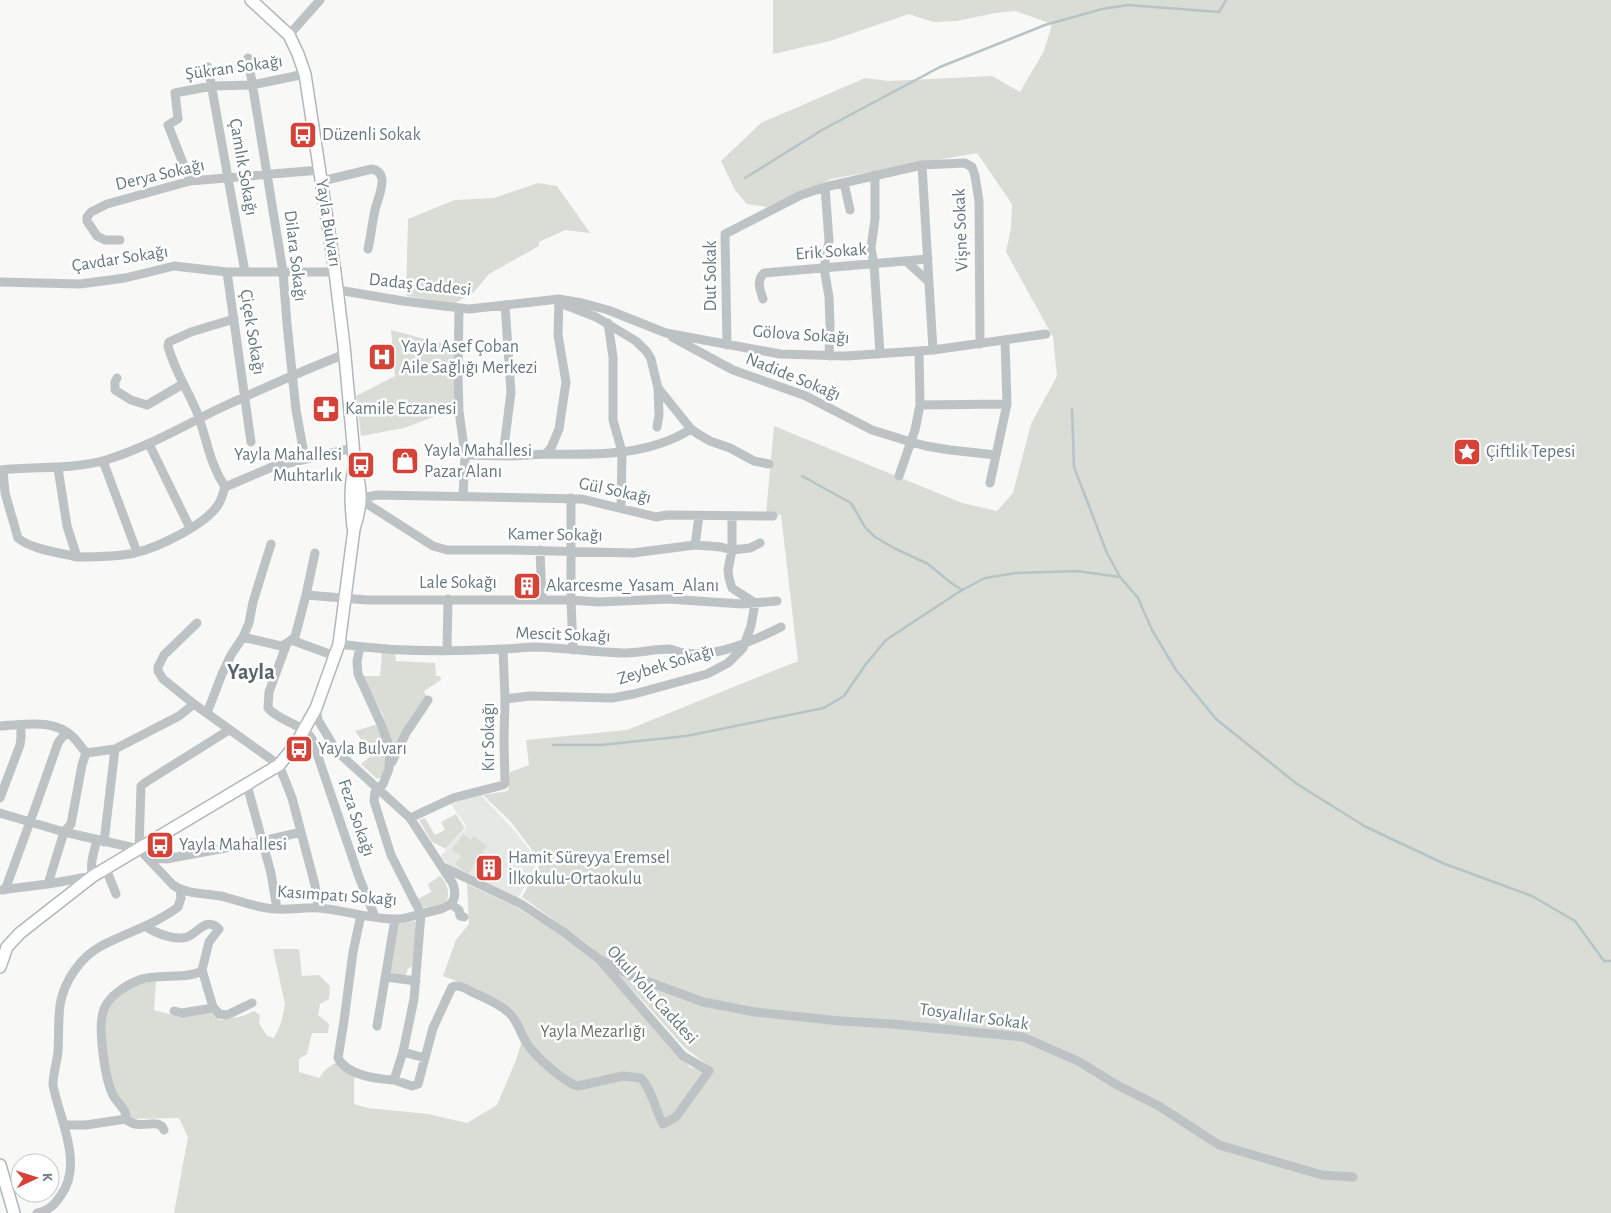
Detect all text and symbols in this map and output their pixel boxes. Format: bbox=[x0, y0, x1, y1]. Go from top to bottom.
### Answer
street label: Şükran Sokağı bbox=[184, 52, 284, 84]
street label: Çamlık Sokağı bbox=[226, 117, 260, 217]
bus stop icon: Düzenli Sokak bbox=[288, 120, 318, 150]
place label: Düzenli Sokak bbox=[322, 126, 421, 144]
street label: Derya Sokağı bbox=[114, 156, 206, 194]
street label: Yayla Bulvarı bbox=[312, 178, 344, 268]
street label: Vişne Sokak bbox=[951, 187, 971, 272]
street label: Dilara Sokağı bbox=[280, 209, 310, 303]
street label: Dut Sokak bbox=[702, 240, 720, 311]
street label: Erik Sokak bbox=[795, 240, 868, 263]
street label: Çavdar Sokağı bbox=[71, 242, 169, 276]
street label: Dadaş Caddesi bbox=[368, 271, 472, 299]
street label: Çiçek Sokağı bbox=[236, 288, 268, 376]
street label: Gölova Sokağı bbox=[752, 323, 850, 347]
place label: Yayla Asef Çoban Aile Sağlığı Merkezi bbox=[401, 338, 538, 377]
hospital icon: Yayla Asef Çoban Aile Sağlığı Merkezi bbox=[367, 342, 397, 372]
street label: Nadide Sokağı bbox=[743, 350, 843, 404]
pharmacy icon: Kamile Eczanesi bbox=[311, 394, 341, 424]
place label: Kamile Eczanesi bbox=[345, 400, 457, 418]
place icon: Çiftlik Tepesi bbox=[1452, 437, 1482, 467]
place label: Yayla Mahallesi Pazar Alanı bbox=[424, 442, 532, 481]
place label: Çiftlik Tepesi bbox=[1486, 443, 1575, 461]
place label: Yayla Mahallesi Muhtarlık bbox=[234, 446, 343, 485]
shop icon: Yayla Mahallesi Pazar Alanı bbox=[390, 446, 420, 476]
bus stop icon: Yayla Mahallesi Muhtarlık bbox=[346, 450, 376, 480]
street label: Gül Sokağı bbox=[577, 475, 653, 507]
street label: Kamer Sokağı bbox=[507, 525, 603, 545]
building icon: Akarcesme_Yasam_Alanı bbox=[512, 571, 542, 601]
street label: Lale Sokağı bbox=[419, 574, 497, 592]
place label: Akarcesme_Yasam_Alanı bbox=[546, 577, 719, 595]
street label: Mescit Sokağı bbox=[515, 624, 611, 646]
street label: Zeybek Sokağı bbox=[616, 642, 716, 688]
district label: Yayla bbox=[227, 661, 275, 684]
street label: Kır Sokağı bbox=[480, 702, 498, 772]
bus stop icon: Yayla Bulvarı bbox=[284, 734, 314, 764]
place label: Yayla Bulvarı bbox=[318, 740, 407, 758]
street label: Feza Sokağı bbox=[334, 777, 378, 859]
bus stop icon: Yayla Mahallesi bbox=[145, 830, 175, 860]
place label: Yayla Mahallesi bbox=[179, 836, 287, 854]
place label: Hamit Süreyya Eremsel İlkokulu-Ortaokulu bbox=[508, 849, 670, 888]
building icon: Hamit Süreyya Eremsel İlkokulu-Ortaokulu bbox=[474, 853, 504, 883]
street label: Kasımpatı Sokağı bbox=[276, 883, 398, 909]
street label: Okul Yolu Caddesi bbox=[603, 942, 701, 1048]
street label: Tosyalılar Sokak bbox=[918, 1000, 1031, 1034]
park label: Yayla Mezarlığı bbox=[540, 1023, 646, 1041]
north arrow bbox=[10, 1153, 60, 1203]
text: K bbox=[40, 1173, 54, 1183]

